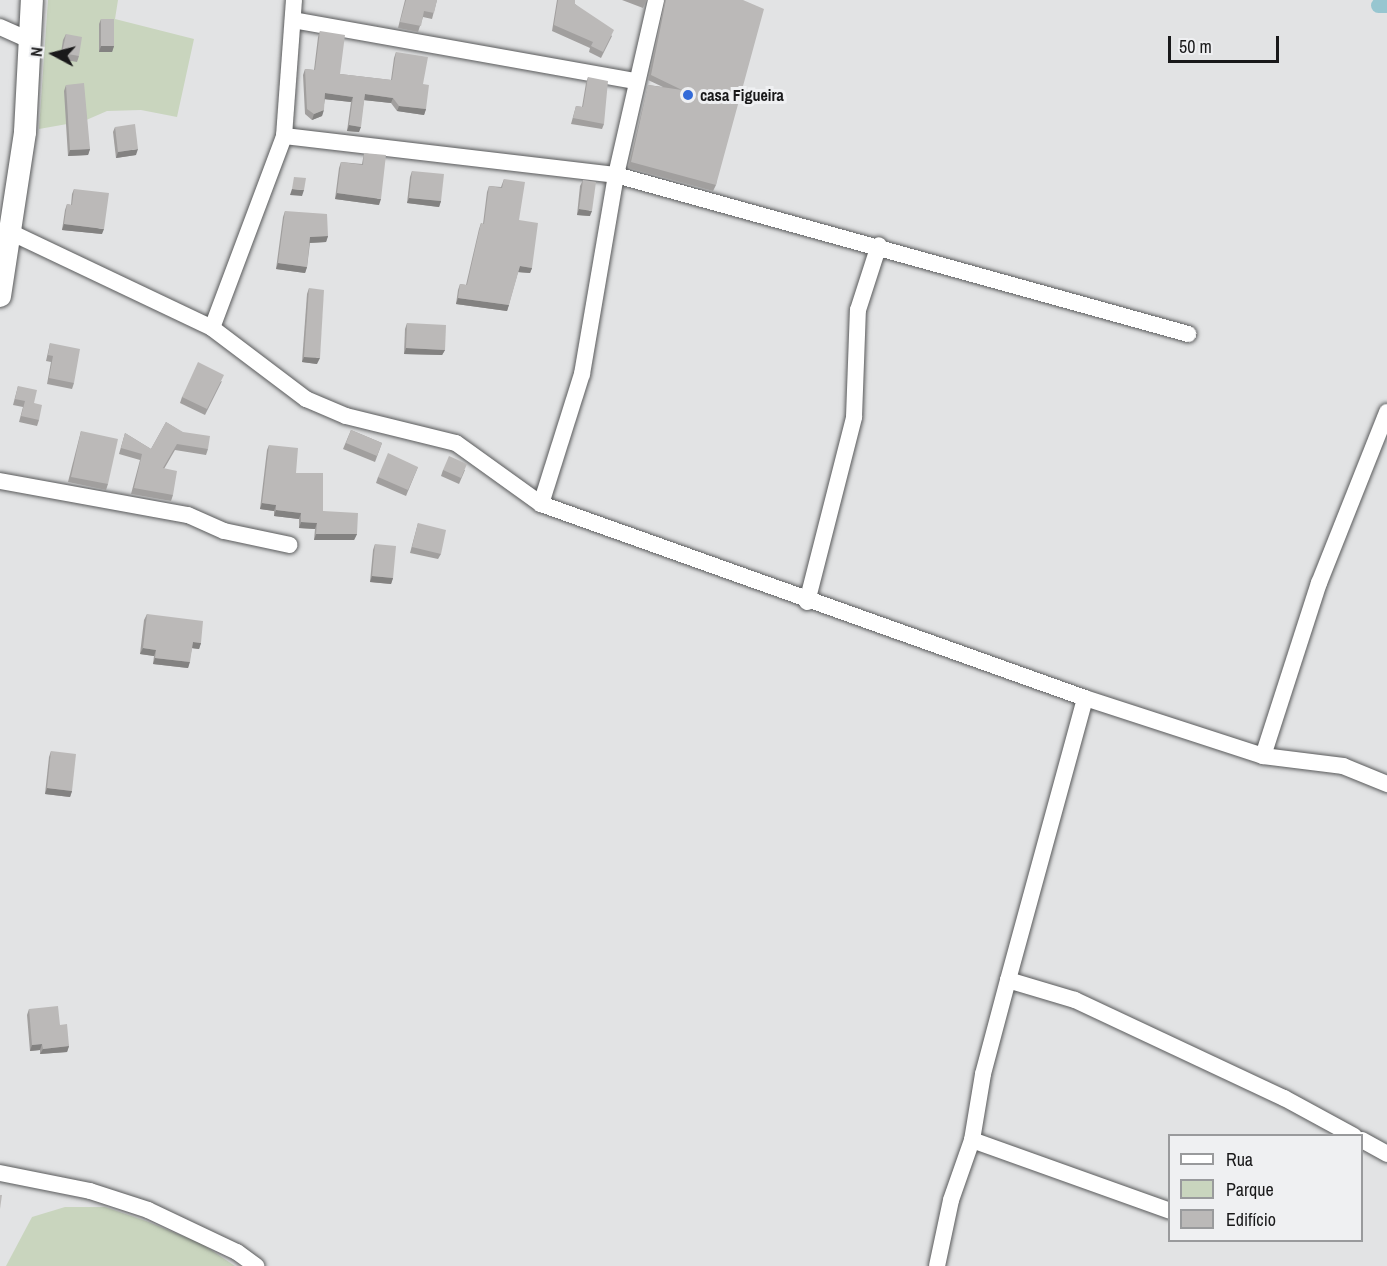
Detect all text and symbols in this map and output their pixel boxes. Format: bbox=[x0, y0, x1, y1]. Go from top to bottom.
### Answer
north arrow bbox=[24, 24, 84, 84]
scale bar bbox=[1171, 24, 1282, 62]
text: 50 m bbox=[1179, 34, 1212, 59]
text: N bbox=[25, 46, 48, 58]
place label: casa Figueira bbox=[700, 85, 784, 105]
marker: casa Figueira bbox=[681, 88, 695, 102]
legend bbox=[1168, 1134, 1363, 1242]
text: Rua bbox=[1226, 1147, 1253, 1172]
text: Parque bbox=[1226, 1177, 1274, 1202]
text: Edifício bbox=[1226, 1207, 1276, 1232]

